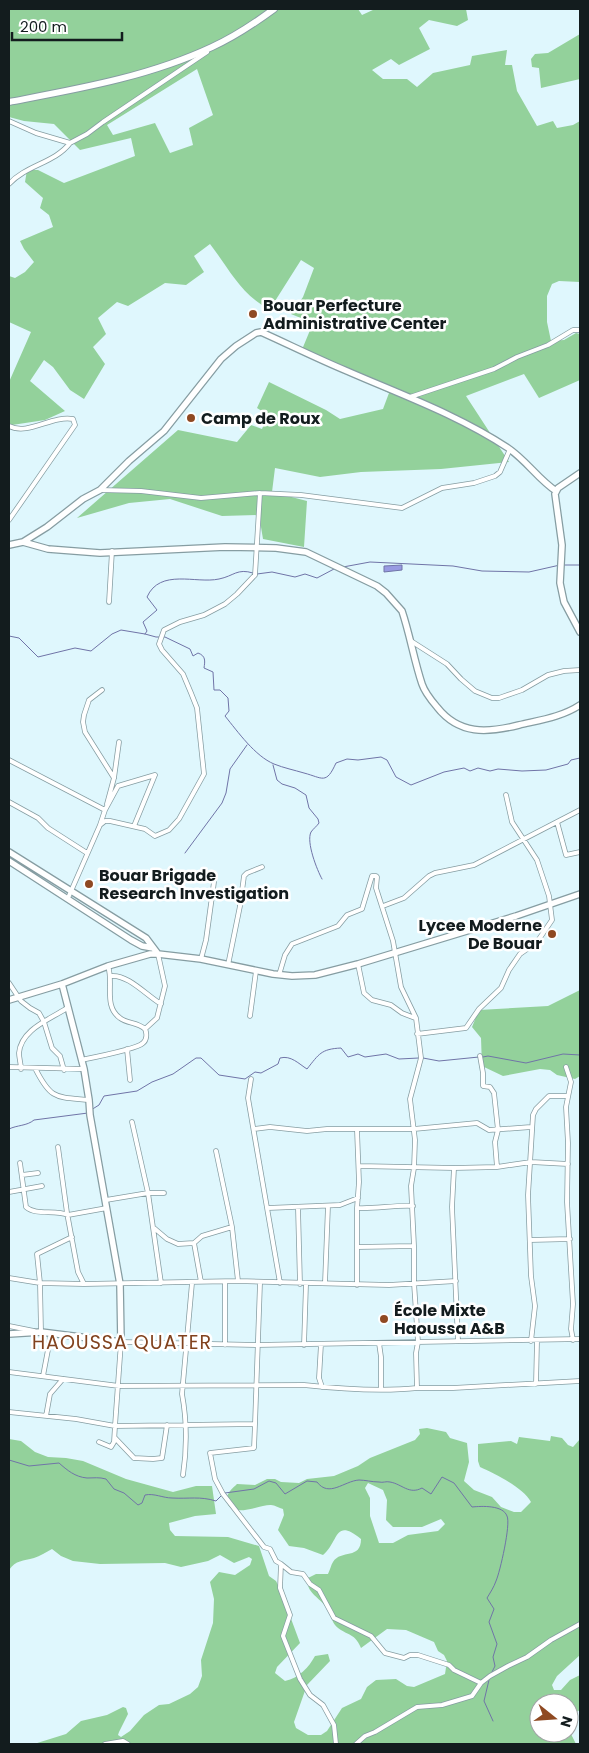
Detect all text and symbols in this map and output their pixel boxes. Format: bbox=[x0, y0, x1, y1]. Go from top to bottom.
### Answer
scale bar bbox=[12, 10, 122, 42]
text: 200 m bbox=[20, 16, 67, 37]
place label: Bouar Perfecture Administrative Center bbox=[263, 294, 447, 335]
marker: Bouar Perfecture Administrative Center bbox=[247, 308, 259, 320]
place label: Camp de Roux bbox=[201, 407, 321, 430]
marker: Camp de Roux bbox=[185, 412, 197, 424]
place label: Bouar Brigade Research Investigation bbox=[99, 864, 289, 905]
marker: Bouar Brigade Research Investigation bbox=[83, 878, 95, 890]
place label: Lycee Moderne De Bouar bbox=[418, 914, 542, 955]
marker: Lycee Moderne De Bouar bbox=[546, 928, 558, 940]
place label: École Mixte Haoussa A&B bbox=[394, 1299, 505, 1340]
marker: École Mixte Haoussa A&B bbox=[378, 1313, 390, 1325]
district label: HAOUSSA QUATER bbox=[32, 1329, 212, 1356]
north arrow bbox=[529, 1693, 579, 1743]
text: N bbox=[555, 1714, 578, 1730]

